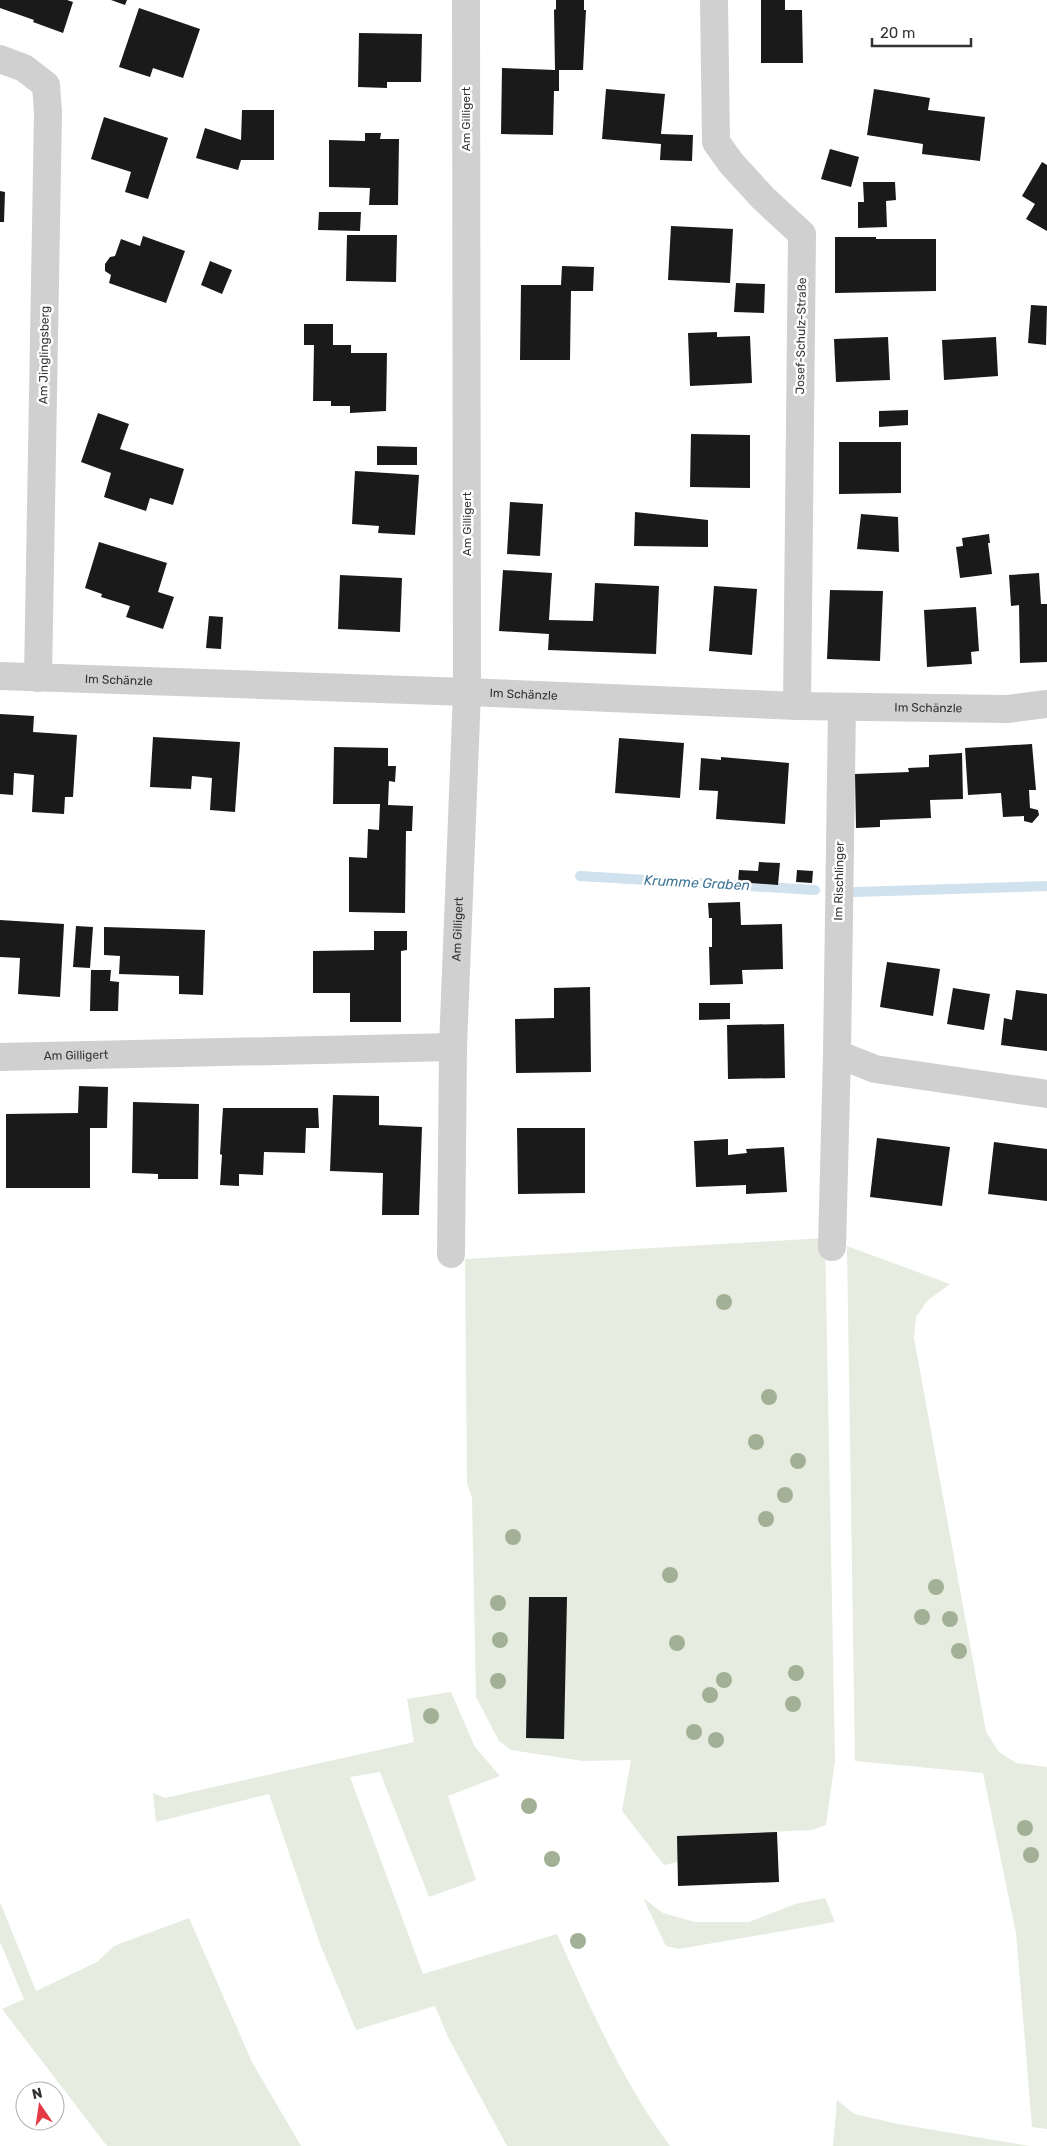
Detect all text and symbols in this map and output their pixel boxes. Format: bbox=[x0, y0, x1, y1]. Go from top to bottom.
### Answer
scale bar bbox=[872, 15, 971, 47]
text: 20 m bbox=[880, 24, 915, 42]
street label: Am Gilligert bbox=[459, 86, 473, 151]
street label: Josef-Schulz-Straße bbox=[793, 277, 809, 395]
street label: Am Jinglingsberg bbox=[36, 306, 52, 404]
street label: Am Gilligert bbox=[460, 491, 474, 556]
street label: Im Schänzle bbox=[85, 672, 153, 688]
street label: Im Schänzle bbox=[489, 686, 558, 703]
street label: Im Schänzle bbox=[894, 700, 963, 715]
street label: Im Rischlinger bbox=[831, 841, 847, 921]
water label: Krumme Graben bbox=[644, 872, 750, 894]
street label: Am Gilligert bbox=[449, 896, 466, 962]
street label: Am Gilligert bbox=[43, 1048, 109, 1063]
north arrow bbox=[15, 2081, 65, 2131]
text: N bbox=[30, 2084, 44, 2103]

